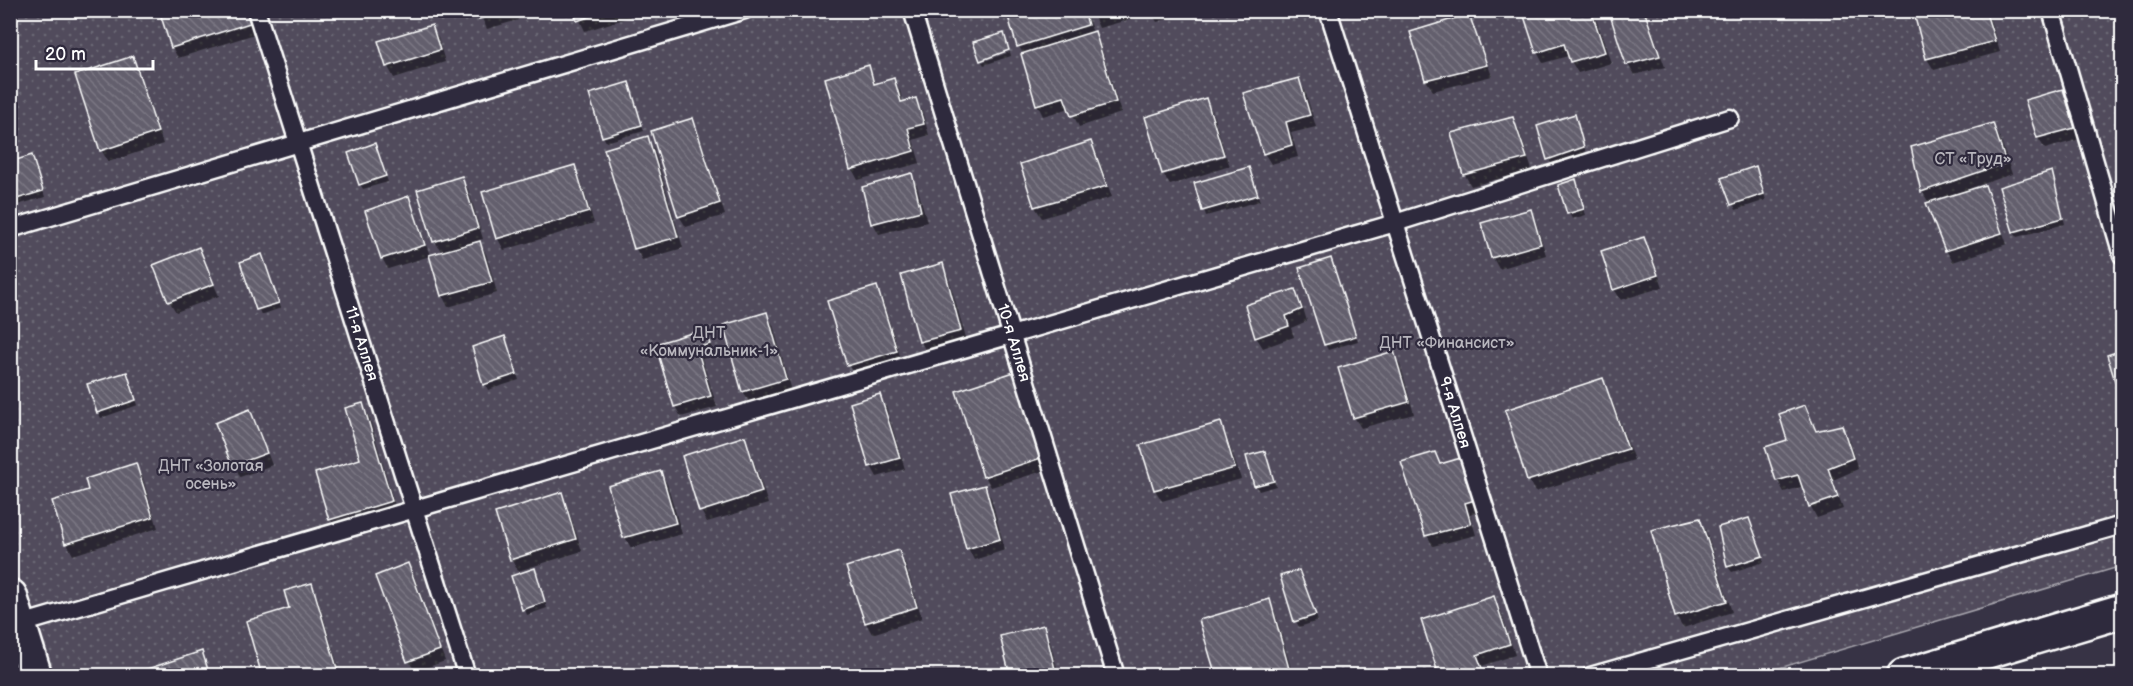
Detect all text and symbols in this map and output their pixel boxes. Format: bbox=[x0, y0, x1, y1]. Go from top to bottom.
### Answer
scale bar bbox=[36, 33, 153, 71]
text: 20 m bbox=[45, 44, 86, 65]
park label: СТ «Труд» bbox=[1934, 150, 2012, 169]
street label: 10-я Аллея bbox=[993, 302, 1035, 384]
street label: 11-я Аллея bbox=[341, 304, 382, 383]
park label: ДНТ «Коммунальник-1» bbox=[640, 324, 778, 361]
park label: ДНТ «Финансист» bbox=[1379, 334, 1515, 353]
street label: 9-я Аллея bbox=[1435, 374, 1475, 451]
park label: ДНТ «Золотая осень» bbox=[158, 457, 264, 494]

